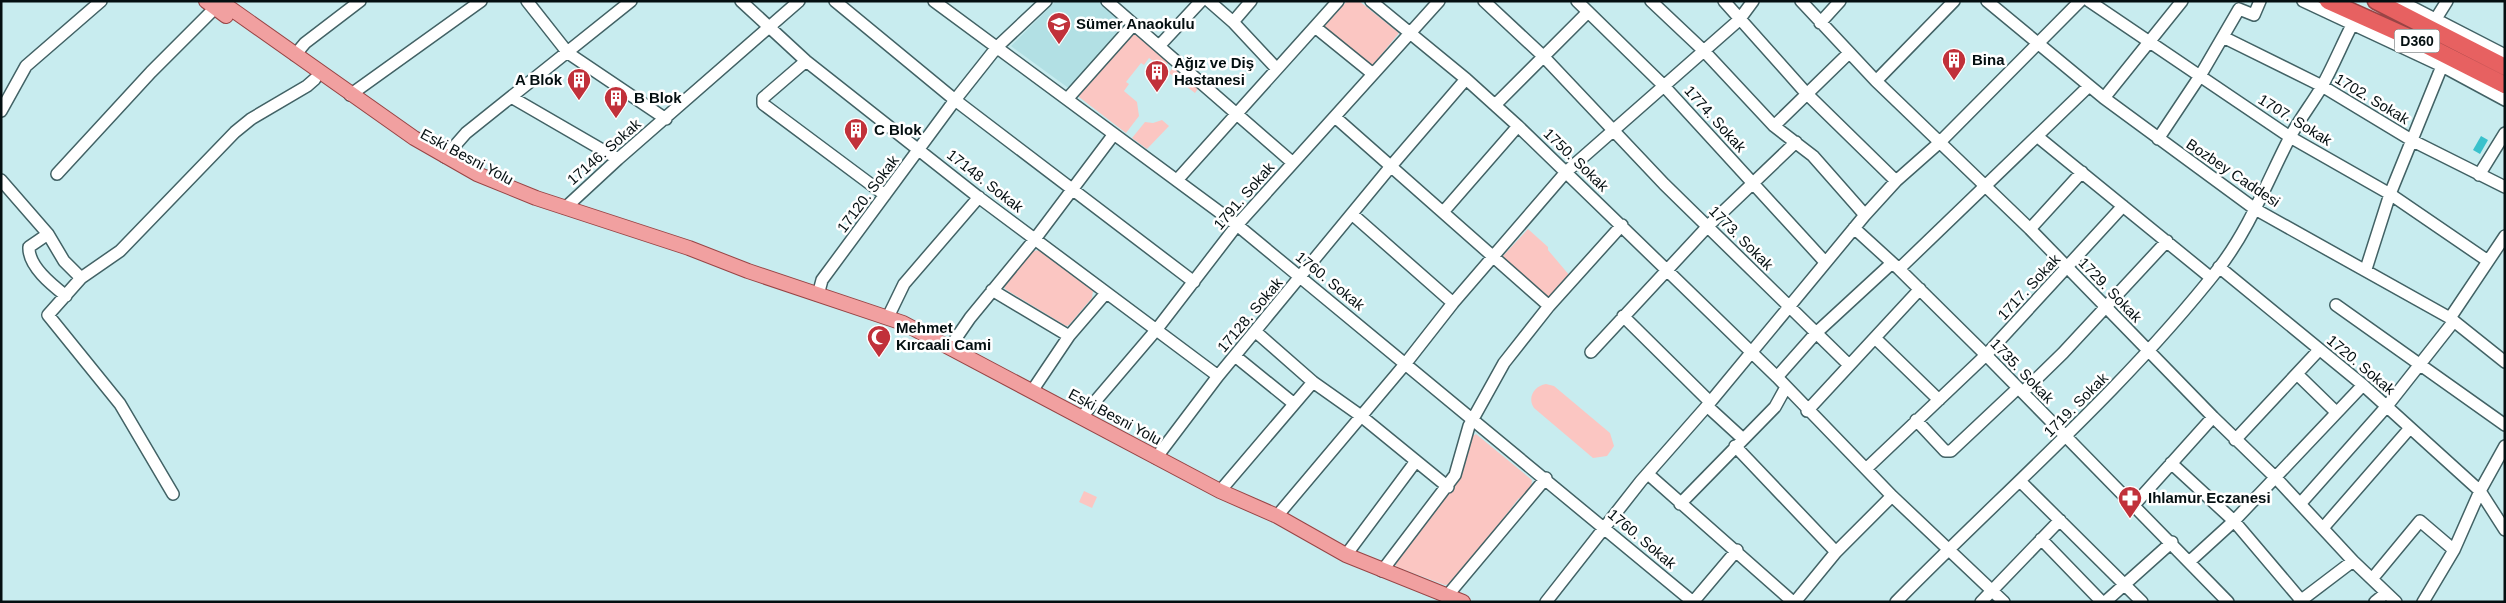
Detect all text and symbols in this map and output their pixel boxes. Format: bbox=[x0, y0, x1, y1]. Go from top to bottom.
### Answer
school or university icon: Sümer Anaokulu bbox=[1046, 11, 1072, 45]
place label: Sümer Anaokulu bbox=[1076, 15, 1195, 32]
road number: D360 bbox=[2394, 29, 2440, 52]
building icon: Bina bbox=[1941, 47, 1967, 81]
place label: Bina bbox=[1972, 51, 2005, 68]
place label: Ağız ve Diş Hastanesi bbox=[1174, 54, 1254, 88]
building icon: Ağız ve Diş Hastanesi bbox=[1144, 59, 1170, 93]
building icon: A Blok bbox=[566, 67, 592, 101]
street label: 1702. Sokak bbox=[2332, 70, 2413, 128]
place label: A Blok bbox=[515, 71, 563, 88]
street label: 1774. Sokak bbox=[1681, 82, 1750, 156]
building icon: B Blok bbox=[603, 85, 629, 119]
place label: B Blok bbox=[634, 89, 682, 106]
street label: 1707. Sokak bbox=[2255, 90, 2336, 149]
street label: 17146. Sokak bbox=[563, 115, 644, 188]
building icon: C Blok bbox=[843, 117, 869, 151]
place label: C Blok bbox=[874, 121, 922, 138]
street label: Eski Besni Yolu bbox=[418, 125, 517, 188]
street label: 1750. Sokak bbox=[1540, 125, 1613, 195]
street label: Bozbey Caddesi bbox=[2183, 135, 2283, 210]
street label: 17148. Sokak bbox=[944, 146, 1027, 216]
street label: 17120. Sokak bbox=[833, 152, 902, 235]
street label: 1791. Sokak bbox=[1210, 158, 1278, 233]
street label: 1773. Sokak bbox=[1706, 202, 1777, 273]
street label: 1760. Sokak bbox=[1293, 248, 1368, 314]
street label: 1717. Sokak bbox=[1994, 250, 2064, 323]
street label: 1729. Sokak bbox=[2075, 254, 2146, 326]
street label: 17128. Sokak bbox=[1214, 274, 1286, 355]
place label: Mehmet Kırcaali Cami bbox=[896, 319, 991, 353]
mosque icon: Mehmet Kırcaali Cami bbox=[866, 324, 892, 358]
street label: 1720. Sokak bbox=[2324, 331, 2399, 398]
street label: 1735. Sokak bbox=[1987, 335, 2058, 407]
street label: 1719. Sokak bbox=[2040, 369, 2111, 440]
street label: Eski Besni Yolu bbox=[1066, 385, 1165, 448]
pharmacy icon: Ihlamur Eczanesi bbox=[2117, 485, 2143, 519]
place label: Ihlamur Eczanesi bbox=[2148, 489, 2271, 506]
street label: 1760. Sokak bbox=[1605, 505, 1680, 572]

